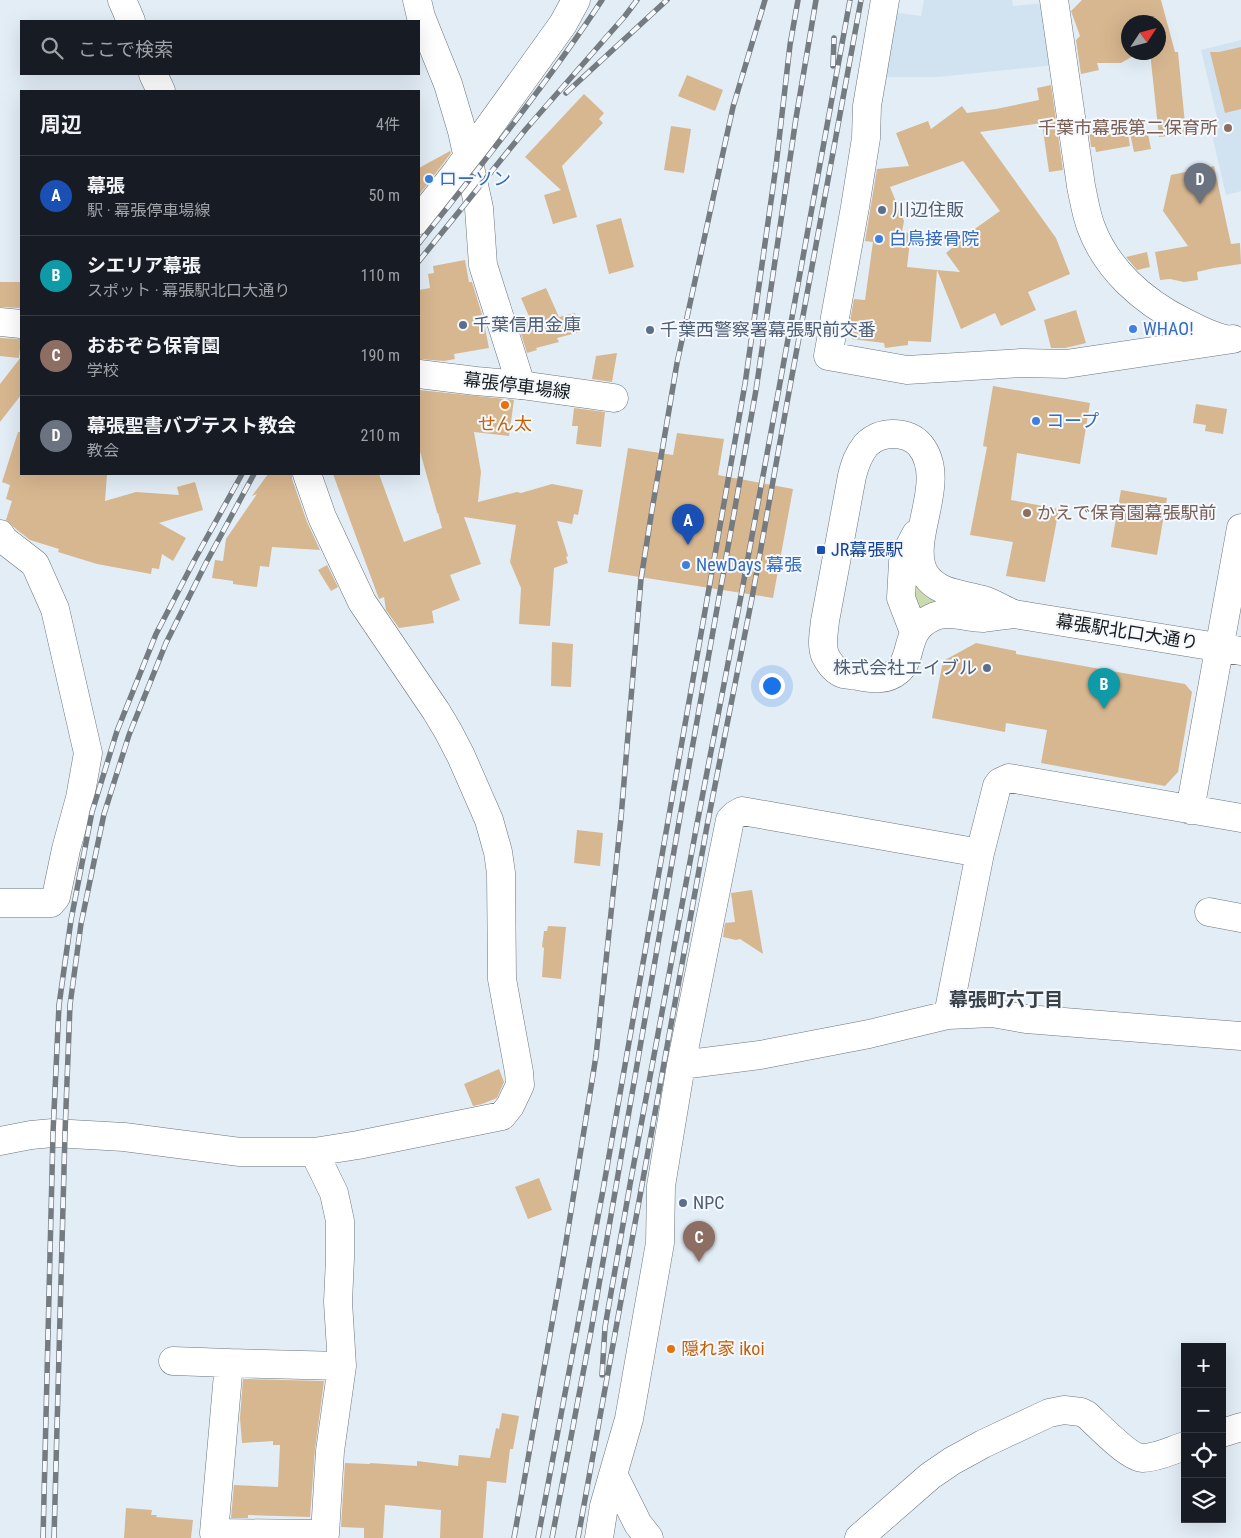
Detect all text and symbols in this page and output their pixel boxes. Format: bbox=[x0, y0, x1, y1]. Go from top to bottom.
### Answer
north arrow bbox=[1121, 15, 1166, 60]
search box bbox=[20, 20, 420, 75]
icon: search bbox=[38, 34, 66, 62]
text: ここで検索 bbox=[78, 38, 173, 61]
text: 周辺 bbox=[40, 113, 82, 137]
text: 4件 bbox=[376, 115, 400, 134]
place label: 千葉市幕張第二保育所 bbox=[1038, 117, 1218, 138]
marker: 千葉市幕張第二保育所 bbox=[1222, 122, 1234, 134]
pin: D bbox=[1184, 163, 1216, 204]
place label: ローソン bbox=[439, 168, 511, 189]
marker: ローソン bbox=[423, 173, 435, 185]
text: 幕張 bbox=[87, 174, 125, 197]
text: A bbox=[51, 186, 61, 205]
text: 50 m bbox=[368, 186, 400, 205]
place label: 川辺住販 bbox=[892, 199, 964, 220]
text: 駅 · 幕張停車場線 bbox=[87, 201, 210, 220]
marker: 川辺住販 bbox=[876, 204, 888, 216]
place label: 白鳥接骨院 bbox=[889, 228, 979, 249]
marker: 白鳥接骨院 bbox=[873, 233, 885, 245]
text: シエリア幕張 bbox=[87, 254, 201, 277]
text: B bbox=[52, 266, 60, 285]
text: 110 m bbox=[361, 266, 400, 285]
text: スポット · 幕張駅北口大通り bbox=[87, 281, 290, 300]
place label: 千葉信用金庫 bbox=[473, 314, 581, 335]
place label: WHAO! bbox=[1143, 318, 1194, 339]
marker: 千葉信用金庫 bbox=[457, 319, 469, 331]
place label: 千葉西警察署幕張駅前交番 bbox=[660, 319, 876, 340]
marker: WHAO! bbox=[1127, 323, 1139, 335]
marker: 千葉西警察署幕張駅前交番 bbox=[644, 324, 656, 336]
text: おおぞら保育園 bbox=[87, 334, 220, 357]
text: C bbox=[51, 346, 61, 365]
text: 190 m bbox=[361, 346, 400, 365]
text: 学校 bbox=[87, 361, 119, 380]
street label: 幕張停車場線 bbox=[462, 369, 572, 403]
marker: せん太 bbox=[499, 399, 511, 411]
place label: コープ bbox=[1046, 410, 1099, 431]
place label: せん太 bbox=[478, 413, 532, 434]
text: 幕張聖書バプテスト教会 bbox=[87, 414, 296, 437]
marker: コープ bbox=[1030, 415, 1042, 427]
text: D bbox=[51, 426, 61, 445]
text: 210 m bbox=[361, 426, 400, 445]
text: 教会 bbox=[87, 441, 119, 460]
place label: かえで保育園幕張駅前 bbox=[1037, 502, 1216, 523]
pin: A bbox=[672, 504, 704, 545]
marker: かえで保育園幕張駅前 bbox=[1021, 507, 1033, 519]
place label: JR幕張駅 bbox=[831, 539, 903, 560]
marker: JR幕張駅 bbox=[815, 544, 827, 556]
place label: NewDays 幕張 bbox=[696, 554, 802, 575]
marker: NewDays 幕張 bbox=[680, 559, 692, 571]
street label: 幕張駅北口大通り bbox=[1054, 610, 1200, 653]
place label: 株式会社エイブル bbox=[833, 657, 977, 678]
marker: 株式会社エイブル bbox=[981, 662, 993, 674]
pin: B bbox=[1088, 668, 1120, 709]
your location bbox=[759, 673, 785, 699]
district label: 幕張町六丁目 bbox=[949, 988, 1063, 1011]
place label: NPC bbox=[693, 1192, 724, 1213]
marker: NPC bbox=[677, 1197, 689, 1209]
pin: C bbox=[683, 1221, 715, 1262]
place label: 隠れ家 ikoi bbox=[681, 1338, 765, 1359]
marker: 隠れ家 ikoi bbox=[665, 1343, 677, 1355]
map controls bbox=[1181, 1343, 1226, 1523]
button: + bbox=[1181, 1343, 1226, 1388]
button: − bbox=[1181, 1388, 1226, 1433]
button: locate bbox=[1181, 1433, 1226, 1478]
button: layers bbox=[1181, 1478, 1226, 1523]

